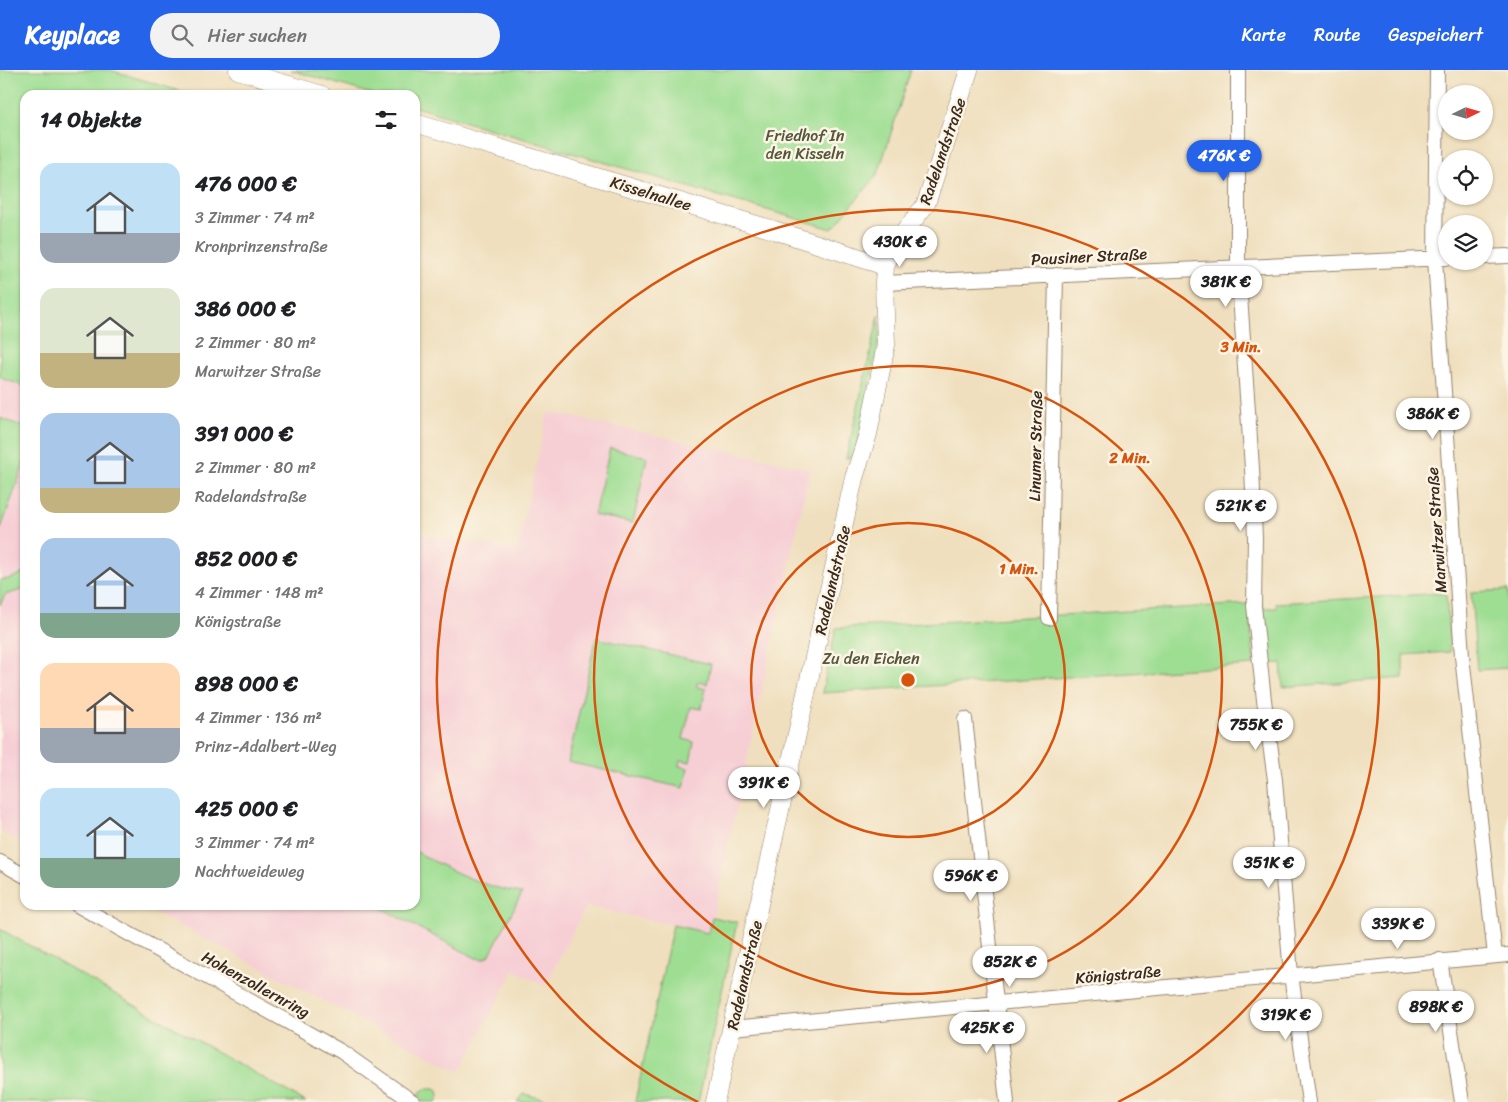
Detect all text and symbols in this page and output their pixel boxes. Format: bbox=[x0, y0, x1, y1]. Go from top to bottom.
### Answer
search box bbox=[150, 13, 500, 58]
text: Keyplace bbox=[25, 14, 120, 56]
text: Hier suchen bbox=[208, 19, 307, 52]
text: Karte bbox=[1241, 19, 1286, 51]
text: Route bbox=[1314, 19, 1360, 51]
text: Gespeichert bbox=[1388, 19, 1483, 51]
icon: search bbox=[168, 21, 196, 49]
north arrow bbox=[1438, 85, 1492, 140]
map controls bbox=[1438, 85, 1493, 270]
street label: Radelandstraße bbox=[911, 94, 974, 209]
text: 14 Objekte bbox=[40, 101, 141, 139]
icon: filters bbox=[372, 106, 400, 134]
park label: Friedhof In den Kisseln bbox=[766, 121, 845, 168]
pin: 476K € bbox=[1183, 140, 1265, 182]
text: 476K € bbox=[1198, 141, 1250, 170]
button: locate bbox=[1438, 150, 1493, 205]
text: 476 000 € bbox=[195, 165, 297, 203]
street label: Kisselnallee bbox=[607, 167, 695, 220]
icon: home bbox=[80, 183, 140, 243]
text: 3 Zimmer · 74 m² bbox=[195, 203, 315, 232]
button: layers bbox=[1438, 215, 1493, 270]
pin: 430K € bbox=[859, 226, 941, 268]
text: 430K € bbox=[873, 227, 927, 256]
text: Kronprinzenstraße bbox=[195, 232, 328, 261]
street label: Pausiner Straße bbox=[1030, 239, 1148, 274]
pin: 381K € bbox=[1185, 266, 1267, 308]
text: 381K € bbox=[1201, 267, 1251, 296]
text: 386 000 € bbox=[195, 290, 296, 328]
icon: home bbox=[80, 308, 140, 368]
text: 2 Zimmer · 80 m² bbox=[195, 328, 316, 357]
text: 3 Min. bbox=[1219, 334, 1262, 360]
text: Marwitzer Straße bbox=[195, 357, 321, 386]
street label: Linumer Straße bbox=[1020, 390, 1051, 502]
pin: 386K € bbox=[1392, 398, 1474, 440]
text: 386K € bbox=[1407, 399, 1459, 428]
text: 391 000 € bbox=[195, 415, 293, 453]
icon: home bbox=[80, 433, 140, 493]
text: 2 Min. bbox=[1108, 445, 1151, 471]
text: 2 Zimmer · 80 m² bbox=[195, 453, 316, 482]
street label: Marwitzer Straße bbox=[1418, 466, 1455, 594]
text: Radelandstraße bbox=[195, 482, 307, 511]
pin: 521K € bbox=[1200, 490, 1282, 532]
text: 521K € bbox=[1216, 491, 1266, 520]
street label: Radelandstraße bbox=[806, 522, 859, 638]
text: 852 000 € bbox=[195, 540, 297, 578]
text: 1 Min. bbox=[999, 556, 1039, 582]
icon: home bbox=[80, 558, 140, 618]
text: 4 Zimmer · 148 m² bbox=[195, 578, 324, 607]
text: Königstraße bbox=[195, 607, 281, 636]
park label: Zu den Eichen bbox=[822, 644, 920, 673]
text: 898 000 € bbox=[195, 665, 298, 703]
centre of rings bbox=[899, 671, 917, 689]
icon: home bbox=[80, 683, 140, 743]
text: 4 Zimmer · 136 m² bbox=[195, 703, 322, 732]
pin: 755K € bbox=[1215, 708, 1297, 751]
text: 755K € bbox=[1229, 710, 1283, 739]
text: Prinz-Adalbert-Weg bbox=[195, 732, 337, 761]
pin: 391K € bbox=[723, 766, 805, 809]
text: 391K € bbox=[739, 768, 789, 797]
text: 425 000 € bbox=[195, 790, 298, 828]
icon: home bbox=[80, 808, 140, 868]
text: 3 Zimmer · 74 m² bbox=[195, 828, 315, 857]
pin: 351K € bbox=[1228, 846, 1310, 889]
text: 351K € bbox=[1244, 848, 1294, 877]
text: Nachtweideweg bbox=[195, 857, 305, 886]
pin: 596K € bbox=[930, 860, 1012, 902]
text: 596K € bbox=[944, 861, 998, 890]
pin: 339K € bbox=[1357, 908, 1439, 950]
text: 339K € bbox=[1372, 909, 1424, 938]
street label: Radelandstraße bbox=[718, 917, 771, 1033]
street label: Hohenzollernring bbox=[196, 943, 315, 1026]
pin: 852K € bbox=[969, 946, 1051, 988]
text: 852K € bbox=[983, 947, 1037, 976]
street label: Königstraße bbox=[1074, 956, 1162, 993]
pin: 898K € bbox=[1395, 990, 1477, 1033]
text: 898K € bbox=[1409, 992, 1463, 1021]
pin: 319K € bbox=[1245, 998, 1327, 1041]
text: 319K € bbox=[1261, 1000, 1311, 1029]
pin: 425K € bbox=[946, 1012, 1028, 1054]
text: 425K € bbox=[960, 1013, 1014, 1042]

